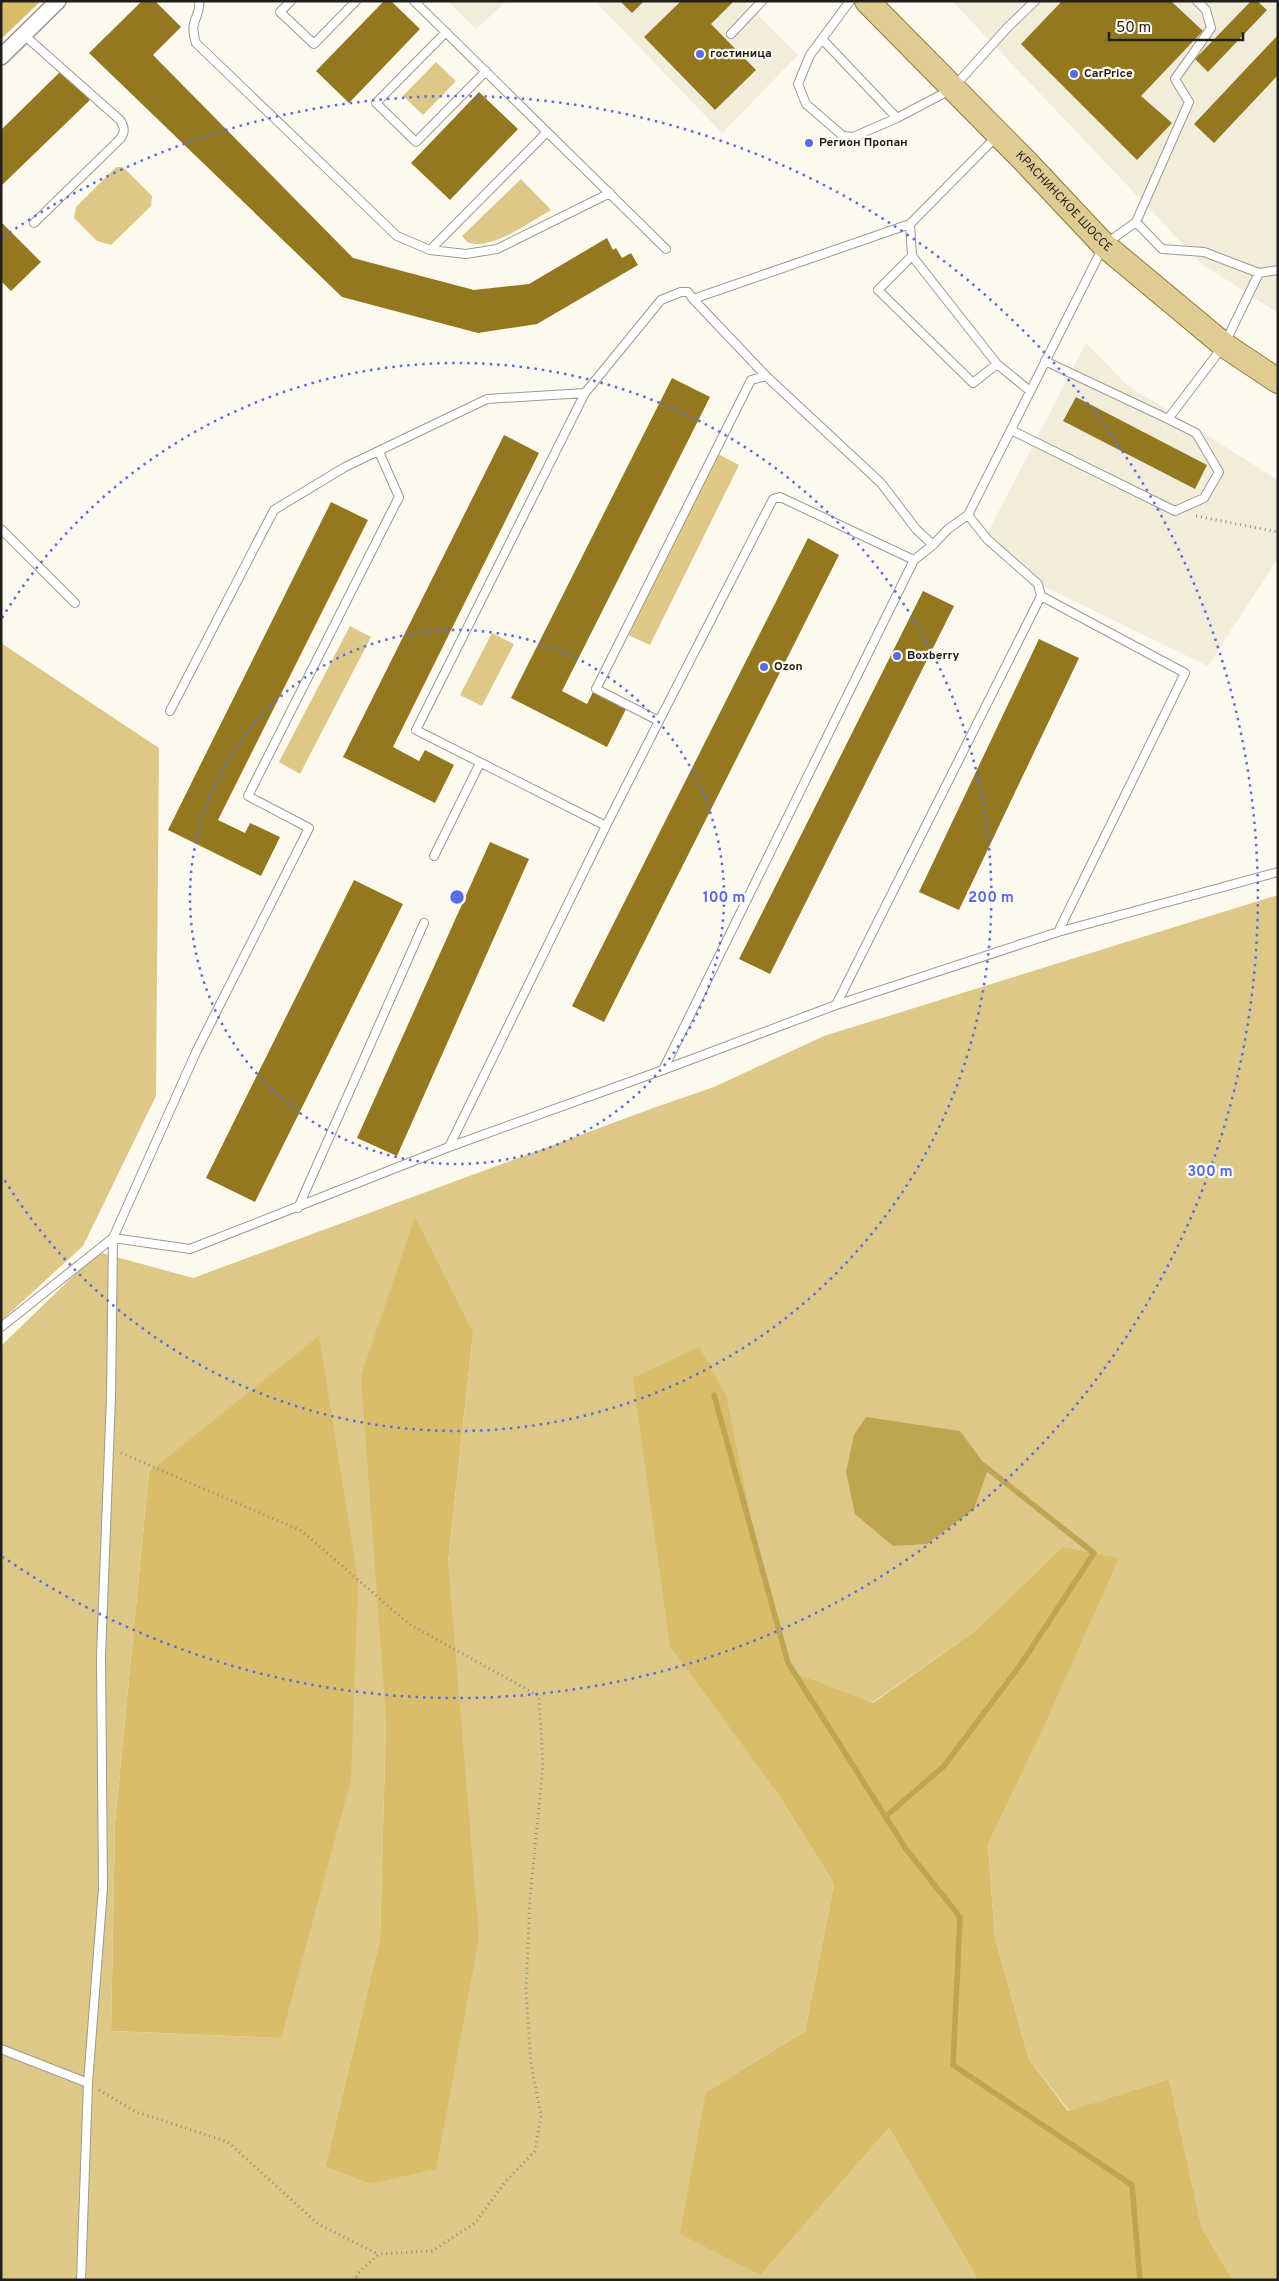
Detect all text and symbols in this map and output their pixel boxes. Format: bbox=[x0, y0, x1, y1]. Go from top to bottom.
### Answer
scale bar bbox=[1109, 10, 1243, 42]
text: 50 m bbox=[1116, 19, 1151, 38]
place label: гостиница bbox=[710, 46, 772, 62]
marker: гостиница bbox=[694, 48, 706, 60]
place label: CarPrice bbox=[1084, 66, 1133, 82]
marker: CarPrice bbox=[1068, 68, 1080, 80]
place label: Регион Пропан bbox=[819, 135, 908, 151]
marker: Регион Пропан bbox=[803, 137, 815, 149]
street label: КРАСНИНСКОЕ ШОССЕ bbox=[1012, 148, 1115, 256]
place label: Boxberry bbox=[907, 648, 960, 664]
marker: Boxberry bbox=[891, 650, 903, 662]
place label: Ozon bbox=[774, 659, 803, 675]
marker: Ozon bbox=[758, 661, 770, 673]
centre of rings bbox=[448, 888, 466, 906]
text: 100 m bbox=[703, 889, 745, 908]
text: 200 m bbox=[968, 889, 1014, 908]
text: 300 m bbox=[1187, 1163, 1233, 1182]

